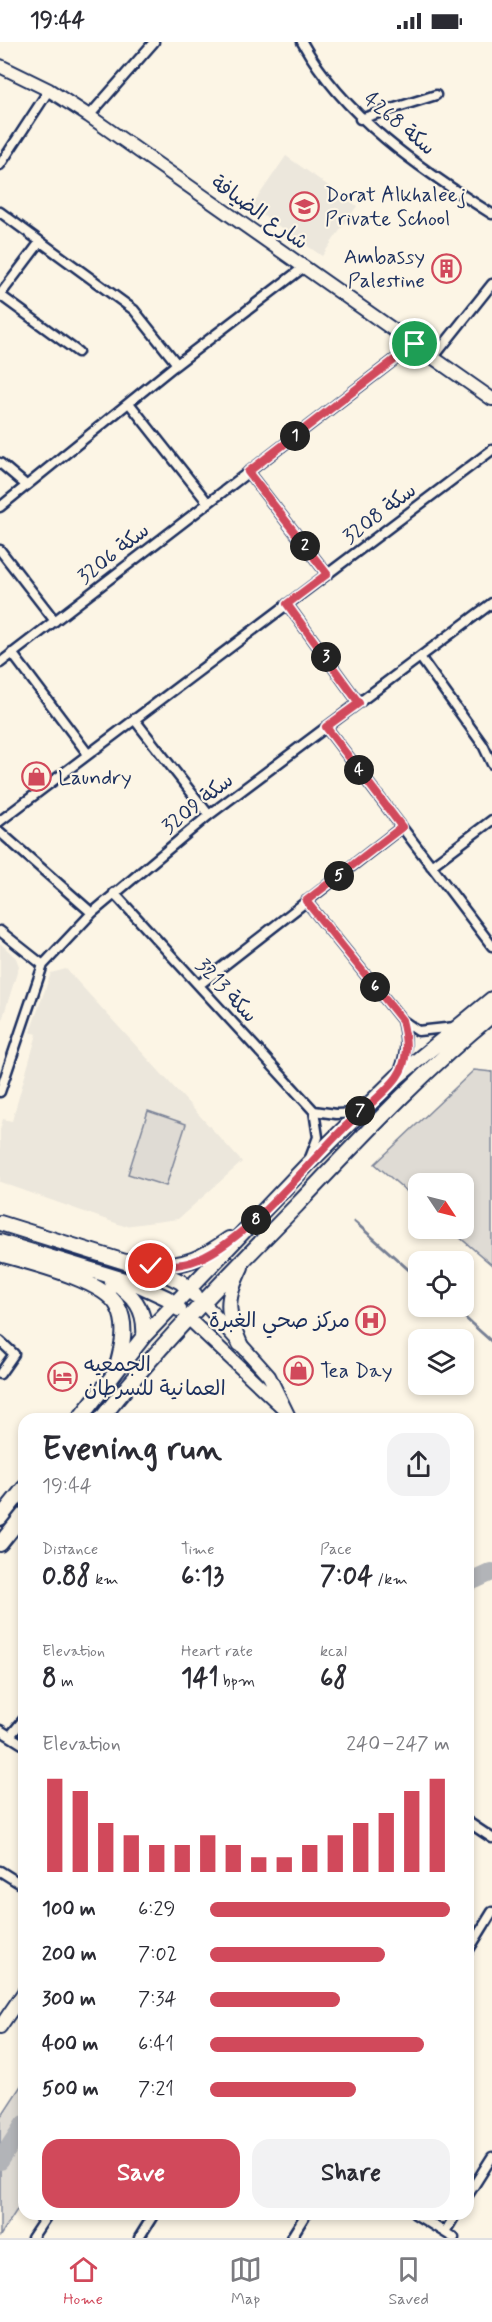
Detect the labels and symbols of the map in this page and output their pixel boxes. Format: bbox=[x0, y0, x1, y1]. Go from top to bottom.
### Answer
street label: سكة 4268 bbox=[358, 85, 441, 162]
street label: شارع الضيافة bbox=[205, 169, 314, 257]
place label: Dorat Alkhaleej Private School bbox=[325, 181, 466, 233]
school or university icon: Dorat Alkhaleej Private School bbox=[288, 190, 320, 222]
place label: Ambassy Palestine bbox=[344, 243, 425, 295]
building icon: Ambassy Palestine bbox=[430, 252, 462, 284]
pin bbox=[389, 318, 440, 369]
pin: 1 bbox=[280, 421, 310, 451]
street label: سكة 3208 bbox=[337, 477, 422, 551]
street label: سكة 3206 bbox=[72, 517, 156, 591]
pin: 2 bbox=[290, 531, 320, 561]
pin: 3 bbox=[311, 642, 341, 672]
pin: 4 bbox=[344, 755, 374, 785]
shop icon: Laundry bbox=[21, 761, 53, 793]
place label: Laundry bbox=[58, 764, 132, 792]
street label: سكة 3209 bbox=[156, 767, 239, 841]
pin: 5 bbox=[324, 861, 354, 891]
street label: سكة 3213 bbox=[189, 952, 263, 1029]
pin: 6 bbox=[360, 972, 390, 1002]
pin: 7 bbox=[345, 1096, 375, 1126]
north arrow bbox=[408, 1173, 474, 1239]
pin: 8 bbox=[241, 1205, 271, 1235]
pin bbox=[125, 1240, 176, 1291]
hospital icon: مركز صحي الغبرة bbox=[355, 1304, 387, 1336]
place label: مركز صحي الغبرة bbox=[209, 1307, 350, 1339]
place label: الجمعيه العمانية للسرطان bbox=[84, 1351, 226, 1403]
shop icon: Tea Day bbox=[283, 1354, 315, 1386]
place label: Tea Day bbox=[320, 1357, 392, 1385]
hotel icon: الجمعيه العمانية للسرطان bbox=[47, 1360, 79, 1392]

